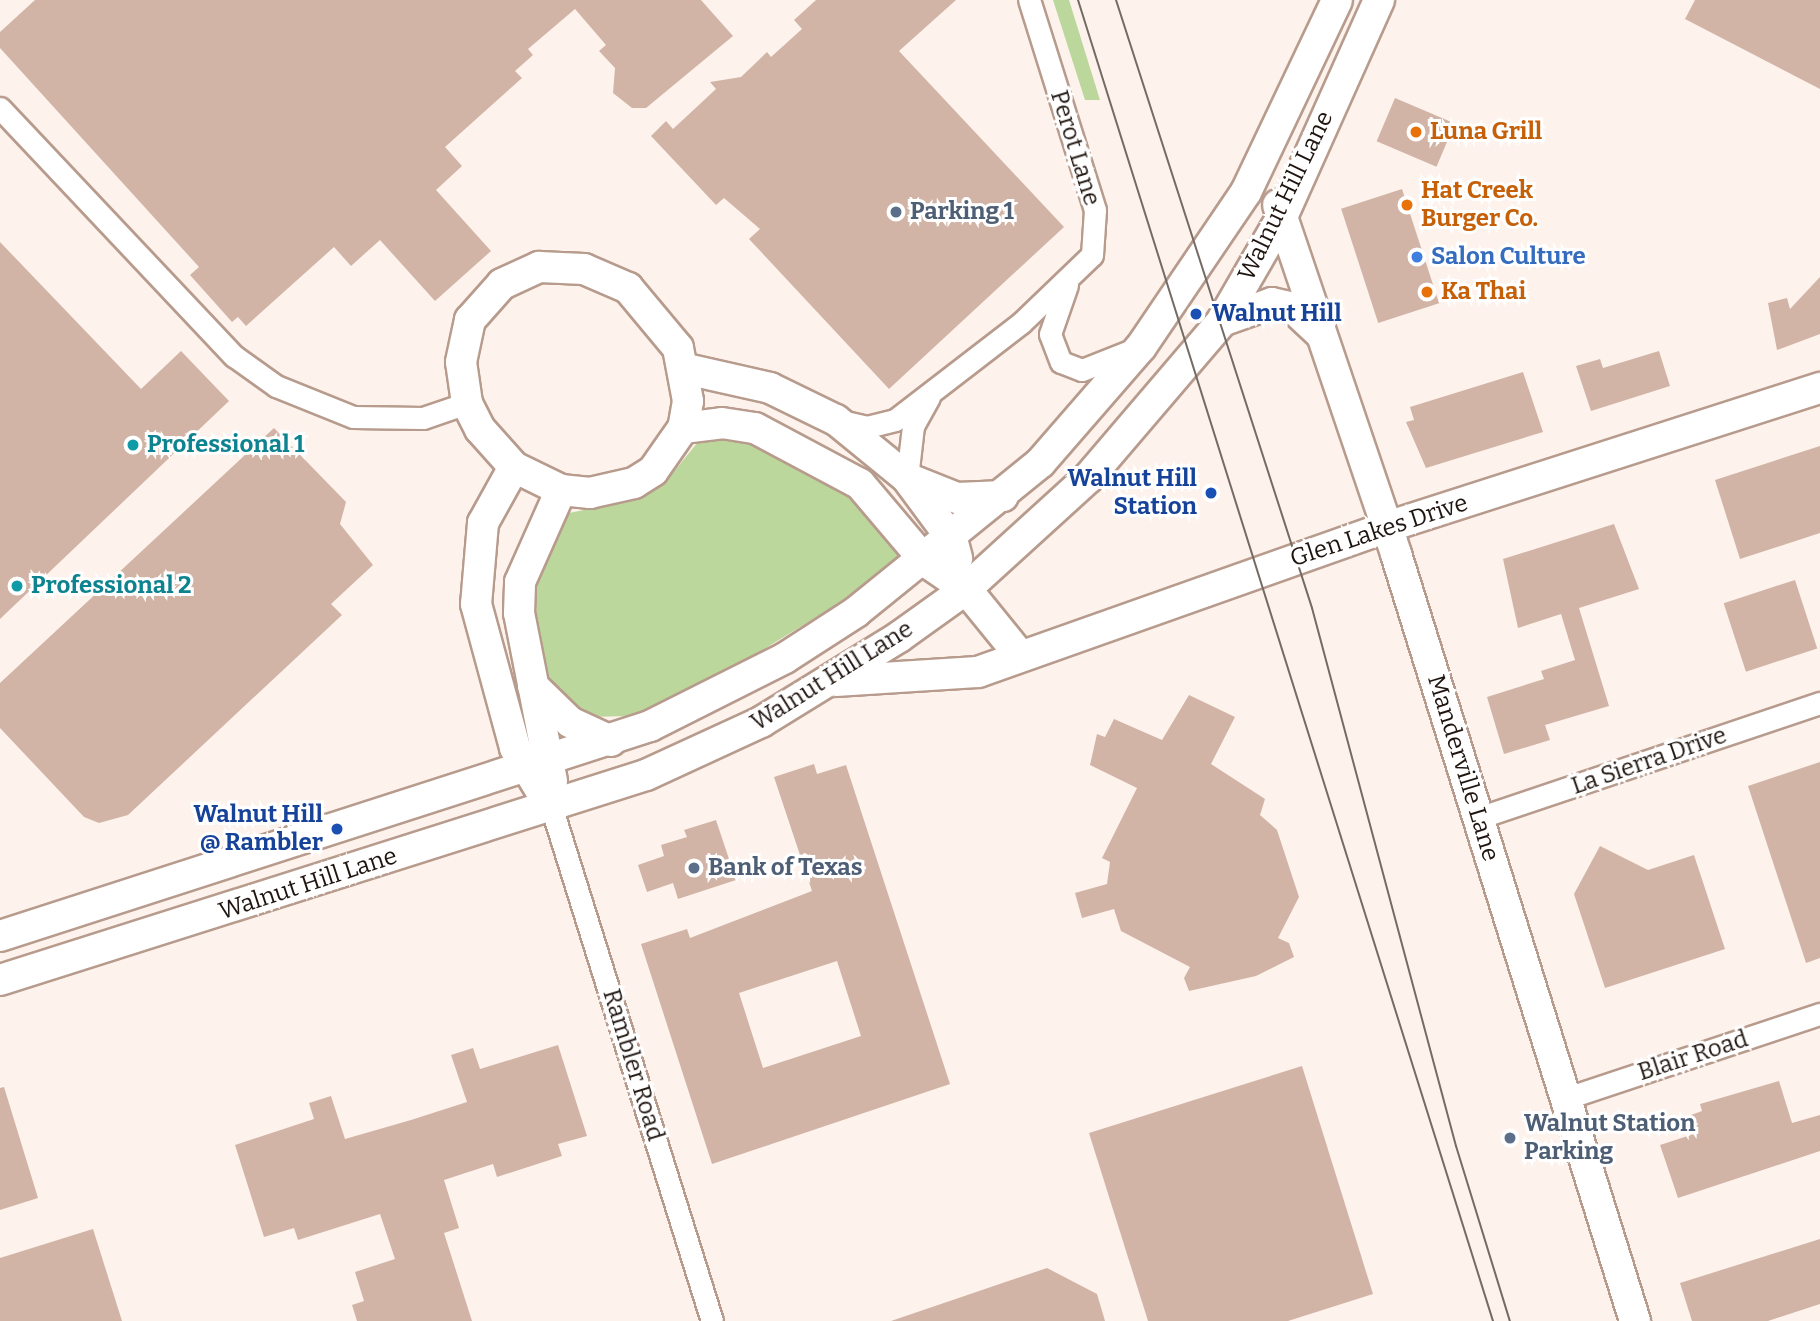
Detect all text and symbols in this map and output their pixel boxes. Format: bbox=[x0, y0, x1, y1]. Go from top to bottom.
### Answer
street label: Perot Lane bbox=[1044, 87, 1106, 209]
street label: Walnut Hill Lane bbox=[1232, 106, 1340, 286]
place label: Luna Grill bbox=[1430, 118, 1542, 146]
marker: Luna Grill bbox=[1408, 124, 1424, 140]
place label: Hat Creek Burger Co. bbox=[1421, 177, 1538, 233]
marker: Hat Creek Burger Co. bbox=[1399, 197, 1415, 213]
place label: Parking 1 bbox=[910, 198, 1014, 226]
marker: Parking 1 bbox=[888, 204, 904, 220]
place label: Salon Culture bbox=[1431, 243, 1586, 271]
marker: Salon Culture bbox=[1409, 249, 1425, 265]
place label: Ka Thai bbox=[1441, 278, 1526, 306]
marker: Ka Thai bbox=[1419, 284, 1435, 300]
place label: Walnut Hill bbox=[1212, 300, 1342, 328]
marker: Walnut Hill bbox=[1186, 304, 1206, 324]
place label: Professional 1 bbox=[147, 431, 304, 459]
marker: Professional 1 bbox=[125, 437, 141, 453]
place label: Walnut Hill Station bbox=[1067, 465, 1197, 521]
marker: Walnut Hill Station bbox=[1203, 485, 1219, 501]
street label: Glen Lakes Drive bbox=[1287, 489, 1471, 573]
place label: Professional 2 bbox=[31, 572, 191, 600]
marker: Professional 2 bbox=[9, 578, 25, 594]
street label: Walnut Hill Lane bbox=[746, 615, 918, 737]
street label: Manderville Lane bbox=[1421, 671, 1505, 865]
street label: La Sierra Drive bbox=[1568, 721, 1730, 801]
place label: Walnut Hill @ Rambler bbox=[193, 801, 323, 857]
marker: Walnut Hill @ Rambler bbox=[329, 821, 345, 837]
street label: Walnut Hill Lane bbox=[215, 842, 401, 926]
place label: Bank of Texas bbox=[708, 854, 863, 882]
marker: Bank of Texas bbox=[686, 860, 702, 876]
street label: Rambler Road bbox=[596, 986, 670, 1144]
street label: Blair Road bbox=[1634, 1025, 1752, 1087]
place label: Walnut Station Parking bbox=[1524, 1110, 1696, 1166]
marker: Walnut Station Parking bbox=[1502, 1130, 1518, 1146]

